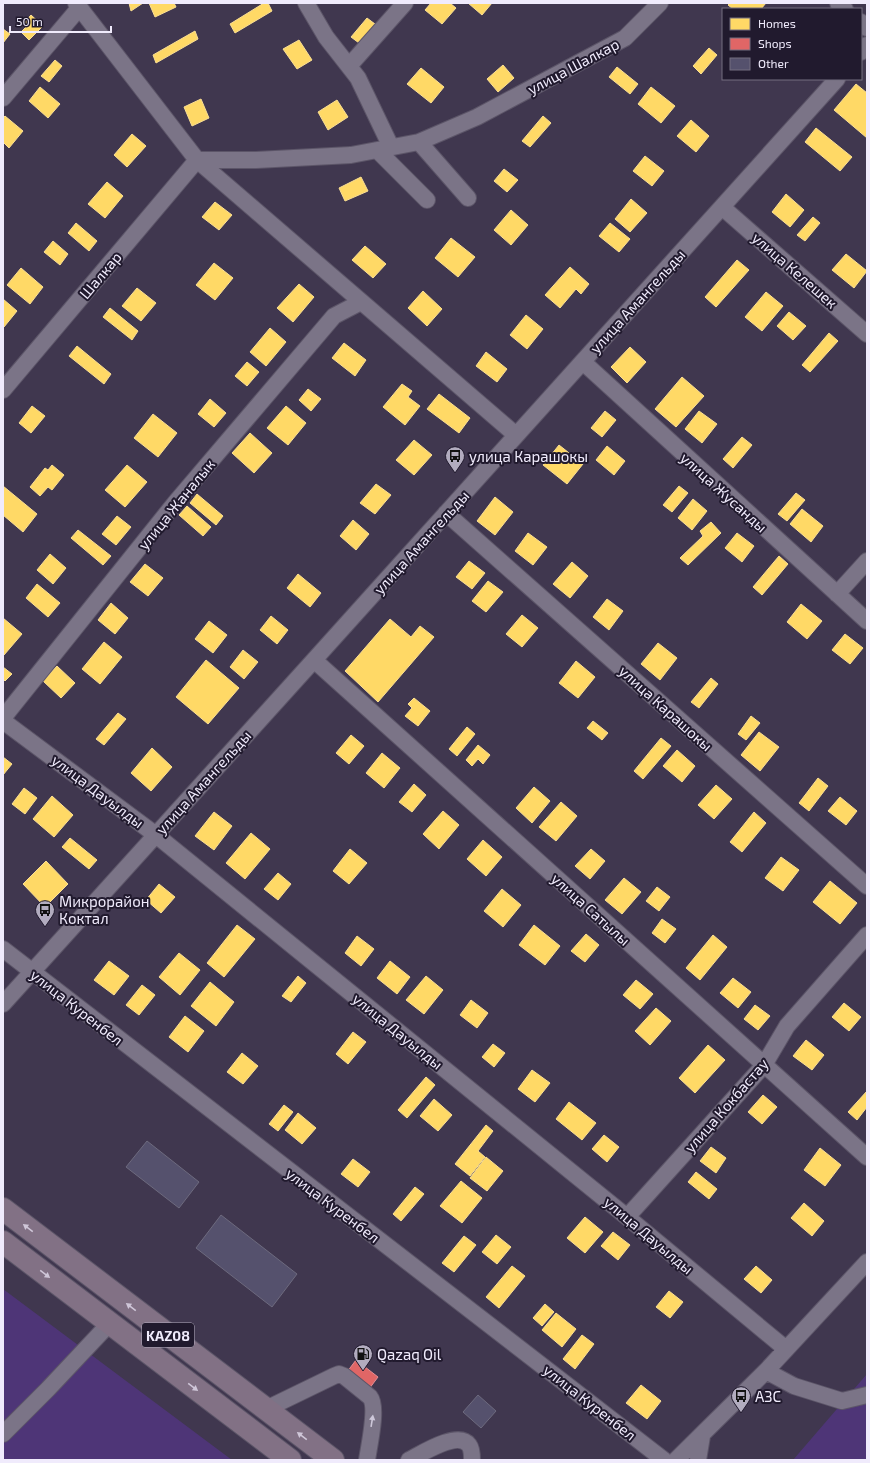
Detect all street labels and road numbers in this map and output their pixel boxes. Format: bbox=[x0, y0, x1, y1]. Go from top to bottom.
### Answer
street label: улица Шалкар bbox=[524, 34, 622, 99]
street label: улица Келешек bbox=[748, 228, 841, 313]
street label: улица Амангельды bbox=[586, 245, 689, 357]
street label: Шалкар bbox=[75, 248, 125, 302]
street label: улица Жусанды bbox=[676, 448, 771, 536]
street label: улица Жаналык bbox=[134, 455, 219, 554]
street label: улица Амангельды bbox=[370, 486, 473, 598]
street label: улица Карашокы bbox=[615, 661, 716, 755]
street label: улица Амангельды bbox=[152, 726, 255, 838]
street label: улица Дауылды bbox=[48, 750, 148, 832]
street label: улица Сатылы bbox=[547, 869, 634, 950]
street label: улица Куренбел bbox=[26, 965, 127, 1050]
street label: улица Дауылды bbox=[349, 989, 447, 1074]
street label: улица Кокбастау bbox=[680, 1054, 772, 1156]
street label: улица Куренбел bbox=[282, 1164, 383, 1247]
street label: улица Дауылды bbox=[600, 1193, 697, 1278]
road number: KAZ08 bbox=[142, 1323, 194, 1347]
street label: улица Куренбел bbox=[539, 1360, 640, 1445]

